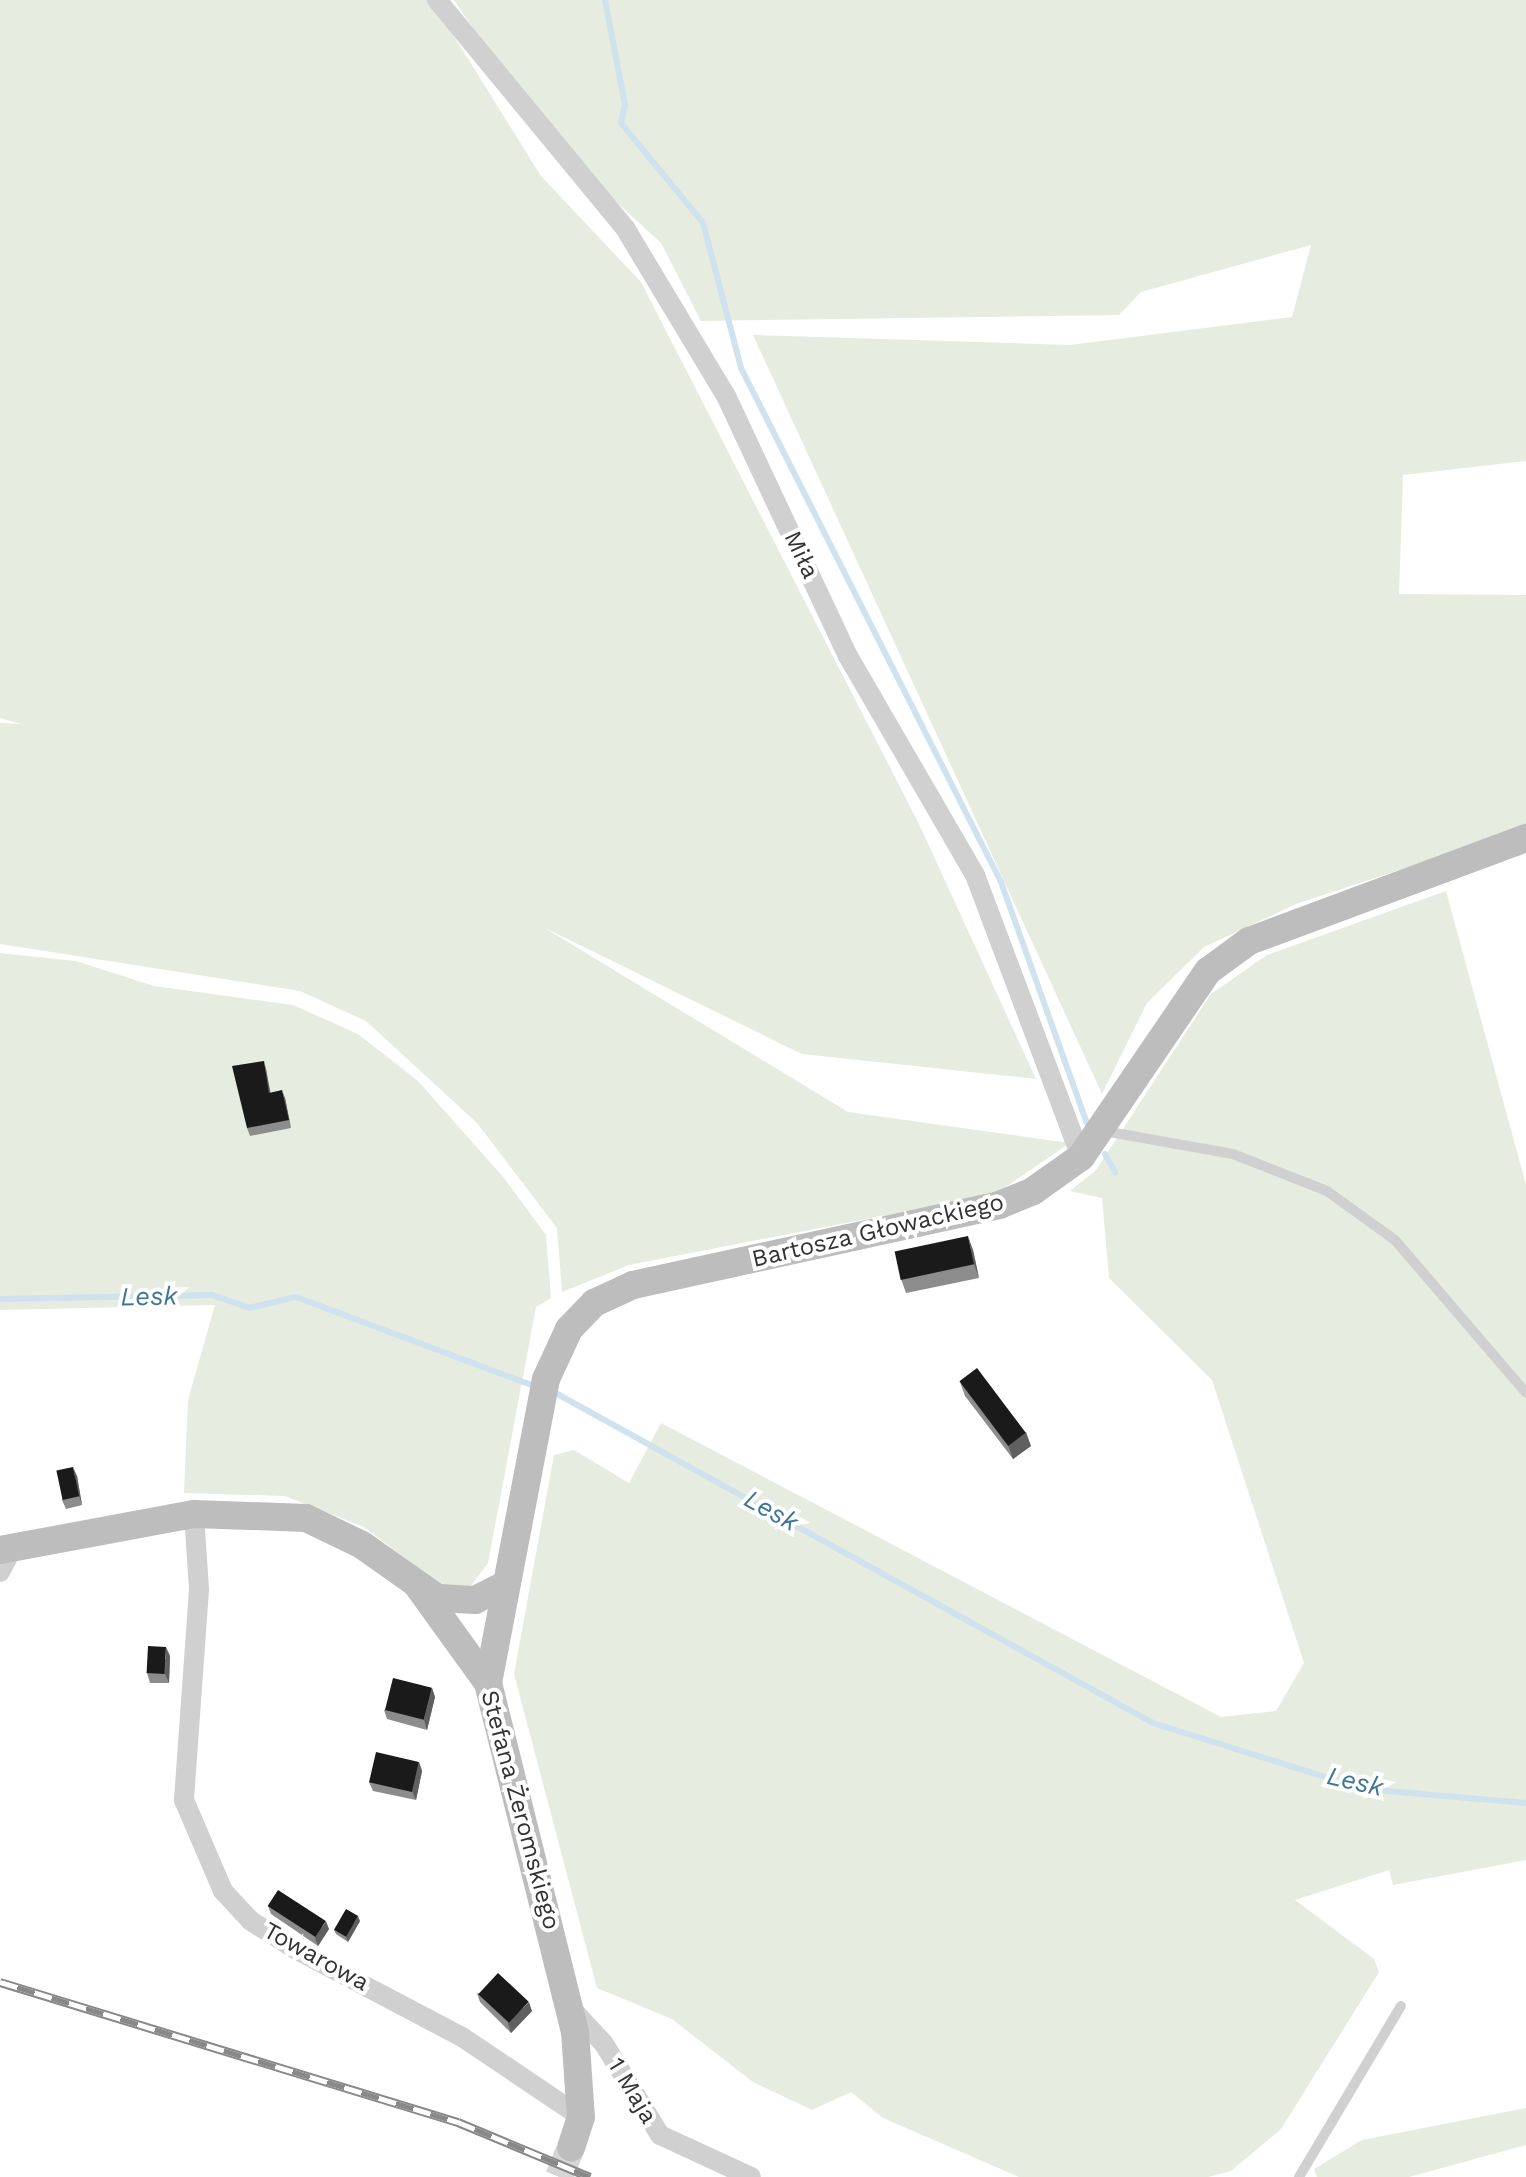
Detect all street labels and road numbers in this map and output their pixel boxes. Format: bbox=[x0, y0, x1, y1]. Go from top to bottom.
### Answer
street label: Miła bbox=[778, 527, 824, 583]
street label: Bartosza Głowackiego bbox=[749, 1188, 1007, 1274]
street label: Stefana Żeromskiego bbox=[474, 1687, 566, 1933]
street label: Towarowa bbox=[258, 1916, 374, 1998]
street label: 1 Maja bbox=[601, 2053, 663, 2129]

